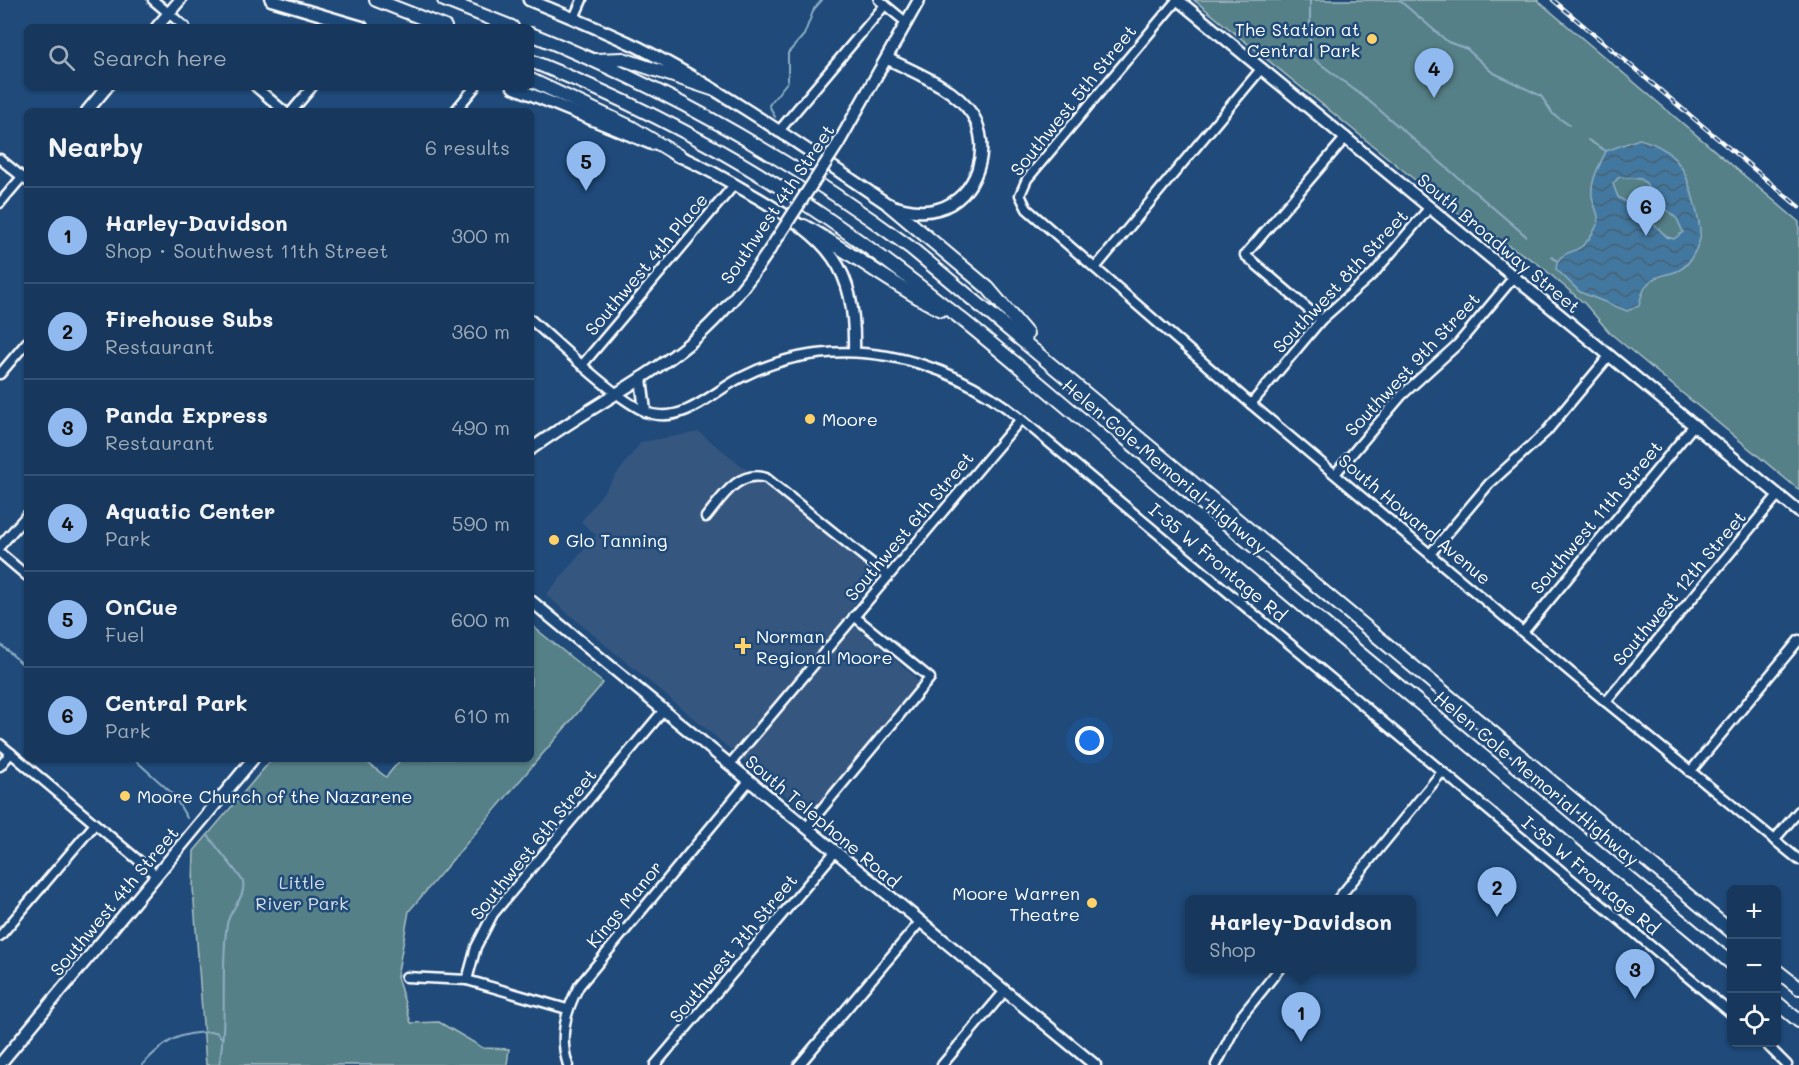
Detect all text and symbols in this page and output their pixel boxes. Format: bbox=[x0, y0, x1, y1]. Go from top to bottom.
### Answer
place label: The Station at Central Park bbox=[1235, 17, 1360, 62]
street label: Southwest 5th Street bbox=[1005, 19, 1141, 181]
search box bbox=[24, 24, 534, 90]
marker: The Station at Central Park bbox=[1365, 32, 1379, 46]
icon: search bbox=[45, 41, 78, 74]
text: Search here bbox=[93, 43, 227, 72]
pin: 4 bbox=[1414, 48, 1454, 98]
street label: Southwest 4th Street bbox=[714, 119, 840, 289]
text: Nearby bbox=[48, 130, 143, 164]
text: 6 results bbox=[425, 134, 510, 160]
pin: 5 bbox=[566, 142, 606, 191]
street label: South Broadway Street bbox=[1413, 168, 1585, 318]
pin: 6 bbox=[1626, 186, 1666, 236]
street label: Southwest 4th Place bbox=[579, 188, 713, 340]
street label: Southwest 8th Street bbox=[1267, 204, 1413, 358]
text: Harley-Davidson bbox=[105, 208, 288, 237]
text: 1 bbox=[63, 222, 72, 248]
text: 300 m bbox=[451, 222, 510, 248]
text: Shop · Southwest 11th Street bbox=[105, 237, 388, 263]
street label: Southwest 9th Street bbox=[1339, 287, 1485, 441]
text: Firehouse Subs bbox=[105, 304, 273, 333]
text: 2 bbox=[62, 318, 73, 344]
text: 360 m bbox=[452, 318, 510, 344]
text: Restaurant bbox=[105, 333, 215, 359]
street label: Helen Cole Memorial Highway bbox=[1058, 373, 1272, 559]
text: Panda Express bbox=[105, 400, 268, 429]
place label: Moore bbox=[822, 407, 878, 431]
marker: Moore bbox=[803, 412, 817, 426]
text: 3 bbox=[62, 414, 74, 440]
text: 490 m bbox=[452, 414, 510, 440]
text: Restaurant bbox=[105, 429, 215, 455]
street label: Southwest 11th Street bbox=[1525, 435, 1667, 599]
street label: Southwest 6th Street bbox=[839, 446, 979, 606]
street label: South Howard Avenue bbox=[1334, 448, 1496, 590]
text: Aquatic Center bbox=[105, 496, 275, 525]
street label: I-35 W Frontage Rd bbox=[1144, 497, 1292, 627]
street label: Southwest 12th Street bbox=[1607, 505, 1751, 671]
text: 4 bbox=[61, 510, 74, 536]
text: 590 m bbox=[452, 510, 510, 536]
text: Park bbox=[105, 525, 150, 551]
place label: Glo Tanning bbox=[566, 528, 667, 552]
marker: Glo Tanning bbox=[547, 533, 561, 547]
text: OnCue bbox=[105, 592, 178, 621]
text: 5 bbox=[62, 606, 73, 632]
text: 600 m bbox=[451, 606, 510, 632]
text: Fuel bbox=[105, 621, 145, 647]
place label: Norman Regional Moore bbox=[756, 624, 893, 669]
marker: Norman Regional Moore bbox=[734, 637, 752, 655]
street label: Helen Cole Memorial Highway bbox=[1430, 685, 1644, 871]
text: Central Park bbox=[105, 688, 248, 717]
text: 6 bbox=[61, 702, 74, 728]
text: 610 m bbox=[454, 702, 510, 728]
text: Park bbox=[105, 717, 150, 743]
your location bbox=[1075, 726, 1104, 755]
street label: South Telephone Road bbox=[741, 749, 905, 893]
street label: Southwest 6th Street bbox=[464, 763, 602, 925]
place label: Moore Church of the Nazarene bbox=[137, 784, 412, 808]
marker: Moore Church of the Nazarene bbox=[118, 789, 132, 803]
street label: I-35 W Frontage Rd bbox=[1517, 810, 1665, 940]
street label: Southwest 4th Street bbox=[44, 821, 184, 981]
street label: Kings Manor bbox=[581, 855, 667, 953]
pin: 2 bbox=[1478, 868, 1516, 917]
street label: Southwest 7th Street bbox=[664, 869, 802, 1027]
park label: Little River Park bbox=[255, 870, 349, 915]
place label: Moore Warren Theatre bbox=[952, 881, 1080, 926]
map controls bbox=[1727, 885, 1781, 1047]
button: + bbox=[1727, 885, 1781, 939]
popup bbox=[1185, 895, 1416, 973]
marker: Moore Warren Theatre bbox=[1085, 896, 1099, 910]
text: Harley-Davidson bbox=[1209, 907, 1392, 936]
text: Shop bbox=[1209, 936, 1256, 962]
button: − bbox=[1727, 939, 1781, 993]
pin: 3 bbox=[1616, 950, 1654, 999]
pin: 1 bbox=[1282, 992, 1320, 1042]
button: locate bbox=[1727, 993, 1781, 1047]

